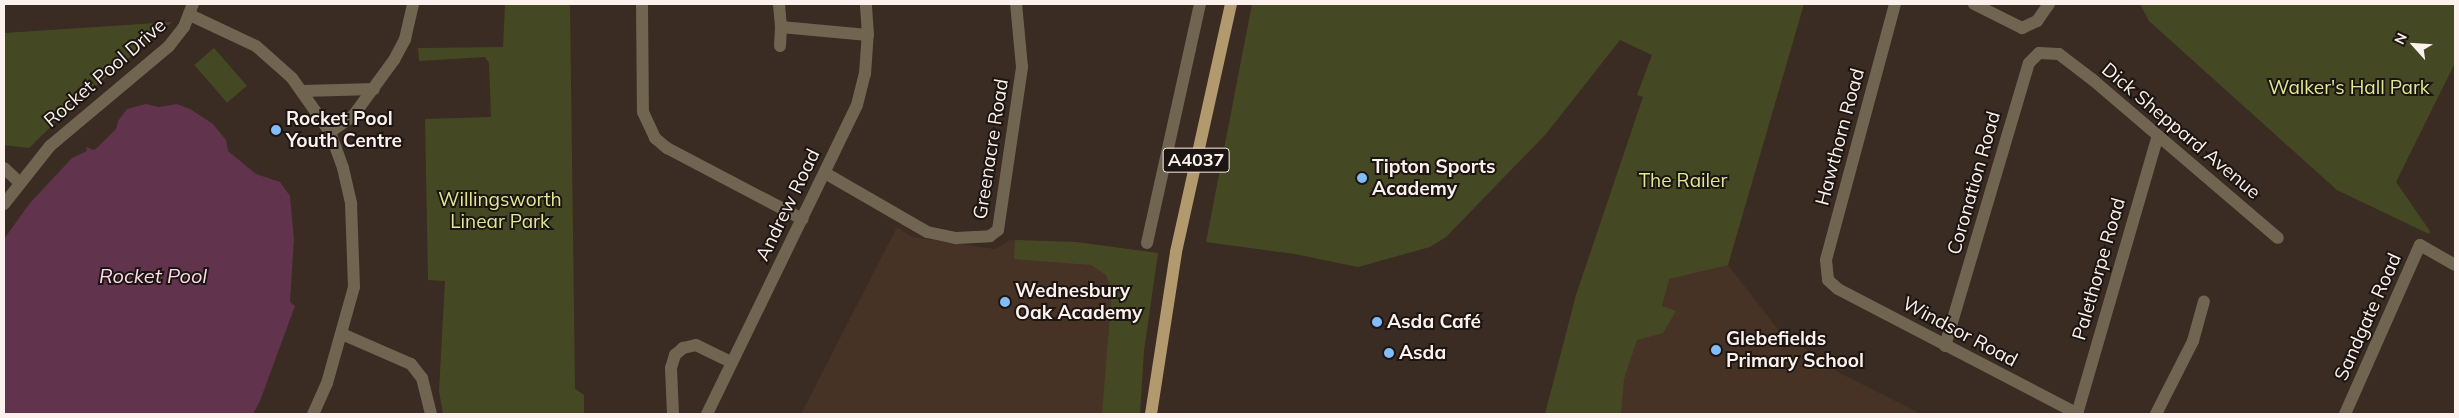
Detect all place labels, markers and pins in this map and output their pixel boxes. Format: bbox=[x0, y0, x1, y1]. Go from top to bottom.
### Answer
place label: Rocket Pool Youth Centre bbox=[286, 108, 402, 152]
marker: Rocket Pool Youth Centre bbox=[270, 124, 282, 136]
place label: Tipton Sports Academy bbox=[1372, 156, 1495, 200]
marker: Tipton Sports Academy bbox=[1356, 172, 1368, 184]
place label: Wednesbury Oak Academy bbox=[1015, 280, 1142, 324]
marker: Wednesbury Oak Academy bbox=[999, 296, 1011, 308]
place label: Asda Café bbox=[1387, 311, 1481, 333]
marker: Asda Café bbox=[1371, 316, 1383, 328]
place label: Glebefields Primary School bbox=[1726, 328, 1864, 372]
place label: Asda bbox=[1399, 342, 1446, 364]
marker: Glebefields Primary School bbox=[1710, 344, 1722, 356]
marker: Asda bbox=[1383, 347, 1395, 359]

